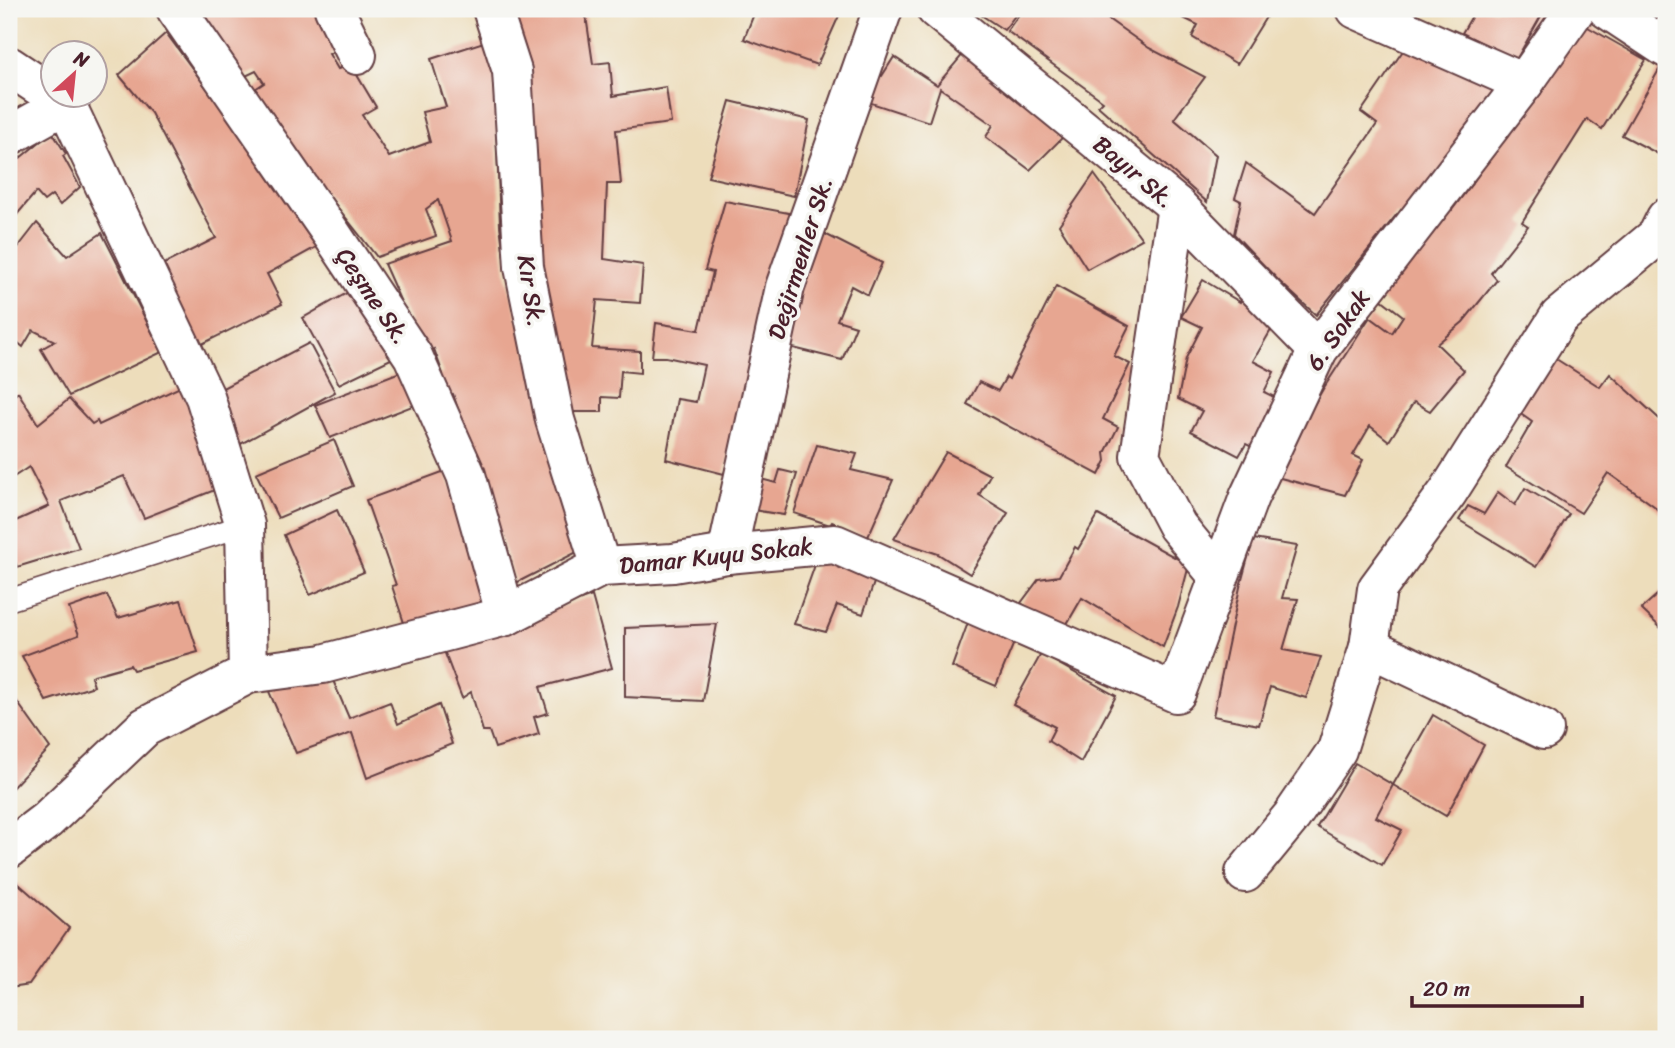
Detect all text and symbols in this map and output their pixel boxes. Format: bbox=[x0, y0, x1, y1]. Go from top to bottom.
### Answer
north arrow bbox=[38, 38, 108, 108]
text: N bbox=[67, 41, 96, 77]
street label: Bayır Sk. bbox=[1083, 125, 1185, 219]
street label: Değirmenler Sk. bbox=[755, 171, 845, 345]
street label: Çeşme Sk. bbox=[325, 238, 421, 354]
street label: Kır Sk. bbox=[505, 252, 557, 330]
street label: 6. Sokak bbox=[1294, 280, 1382, 380]
street label: Damar Kuyu Sokak bbox=[617, 525, 815, 587]
scale bar bbox=[1412, 964, 1582, 1008]
text: 20 m bbox=[1423, 970, 1470, 1008]

